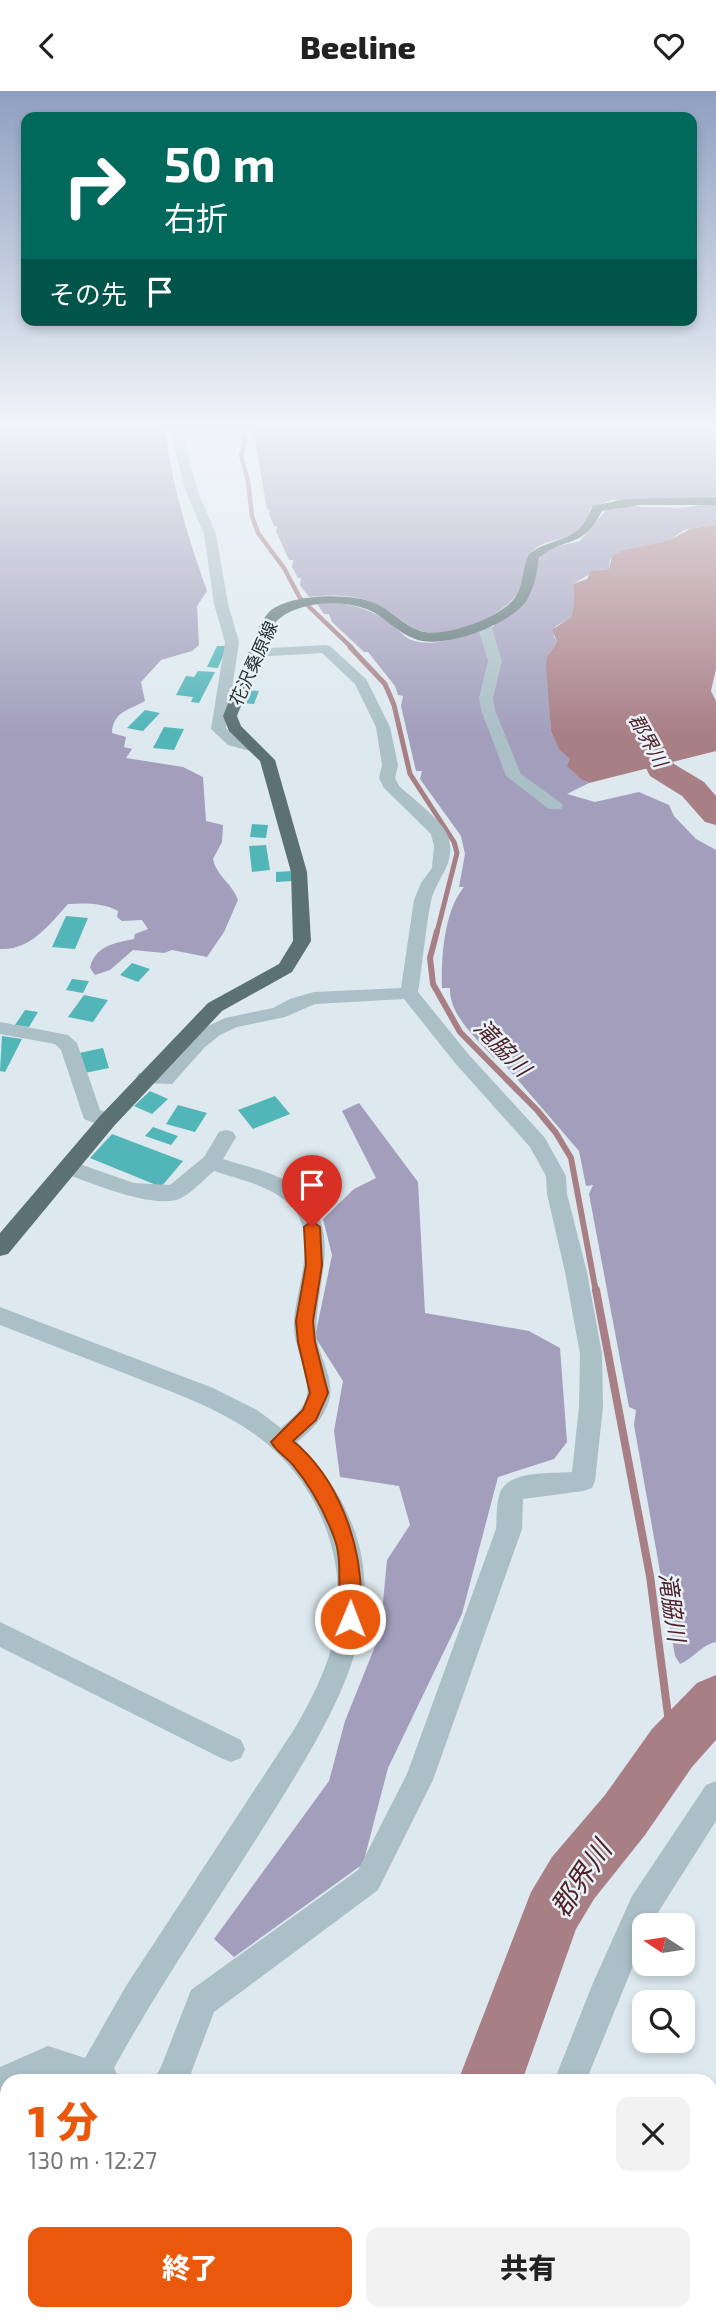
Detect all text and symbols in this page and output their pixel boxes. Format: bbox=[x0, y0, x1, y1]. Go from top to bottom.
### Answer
icon: back bbox=[28, 27, 66, 65]
text: Beeline bbox=[300, 27, 416, 65]
icon: heart bbox=[650, 27, 688, 65]
text: 50 m bbox=[164, 133, 276, 192]
icon: right bbox=[49, 140, 140, 231]
text: 右折 bbox=[164, 198, 228, 236]
icon: arrive bbox=[141, 273, 179, 311]
text: その先 bbox=[49, 278, 127, 309]
street label: 花沢桑原線 bbox=[225, 617, 281, 709]
water label: 郡界川 bbox=[625, 709, 674, 772]
water label: 滝脇川 bbox=[469, 1012, 539, 1084]
pin bbox=[282, 1155, 342, 1227]
icon: arrive bbox=[293, 1166, 331, 1204]
water label: 滝脇川 bbox=[654, 1571, 692, 1646]
position arrow bbox=[313, 1582, 387, 1656]
water label: 郡界川 bbox=[542, 1831, 619, 1922]
north arrow bbox=[632, 1913, 695, 1976]
map controls bbox=[632, 1913, 695, 2053]
button: search bbox=[632, 1990, 695, 2053]
text: 1 分 bbox=[28, 2095, 98, 2145]
button: close bbox=[616, 2097, 690, 2171]
text: 130 m · 12:27 bbox=[28, 2146, 157, 2174]
button: 終了 bbox=[28, 2227, 352, 2307]
button: 共有 bbox=[366, 2227, 690, 2307]

